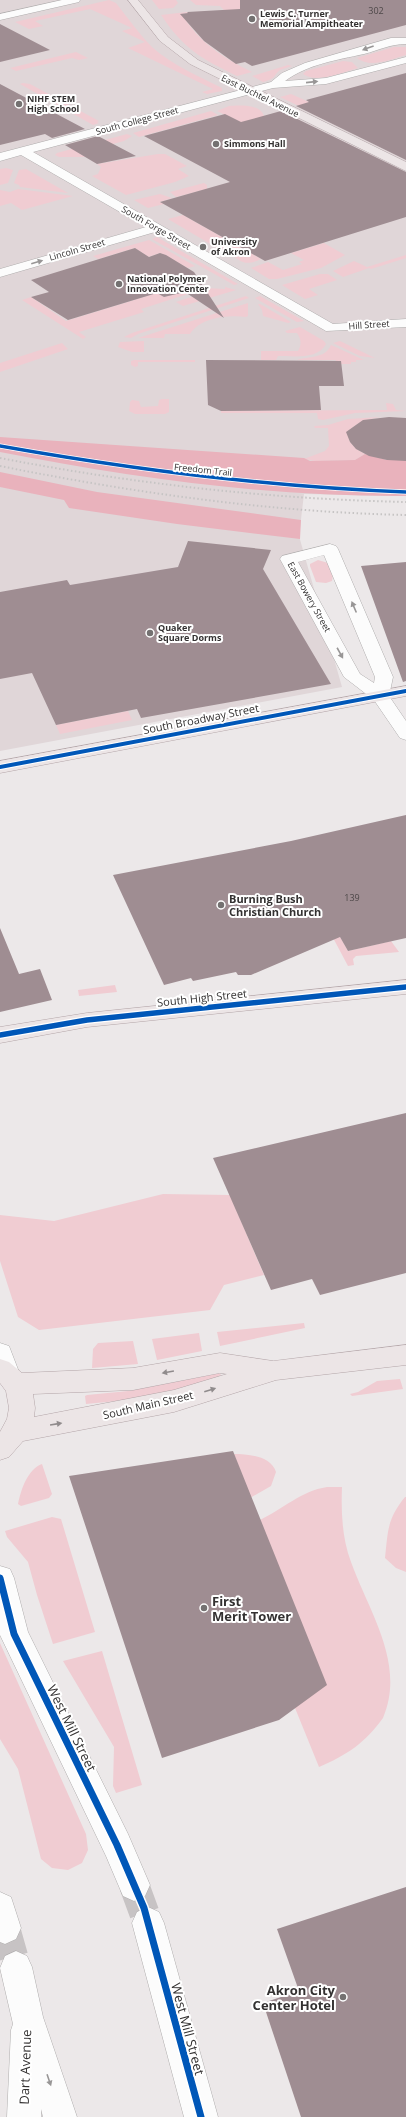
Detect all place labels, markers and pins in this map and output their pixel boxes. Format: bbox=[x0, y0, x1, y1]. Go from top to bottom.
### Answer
place label: Lewis C. Turner Memorial Ampitheater bbox=[260, 7, 363, 30]
marker: Lewis C. Turner Memorial Ampitheater bbox=[247, 14, 257, 24]
place label: NIHF STEM High School bbox=[27, 92, 80, 115]
marker: NIHF STEM High School bbox=[14, 99, 24, 109]
place label: Simmons Hall bbox=[224, 137, 286, 150]
marker: Simmons Hall bbox=[211, 139, 221, 149]
place label: University of Akron bbox=[211, 235, 258, 258]
marker: University of Akron bbox=[198, 242, 208, 252]
place label: National Polymer Innovation Center bbox=[127, 272, 209, 295]
marker: National Polymer Innovation Center bbox=[114, 279, 124, 289]
place label: Quaker Square Dorms bbox=[158, 621, 222, 644]
marker: Quaker Square Dorms bbox=[145, 628, 155, 638]
place label: Burning Bush Christian Church bbox=[229, 891, 321, 919]
marker: Burning Bush Christian Church bbox=[216, 900, 226, 910]
place label: First Merit Tower bbox=[212, 1592, 291, 1625]
marker: First Merit Tower bbox=[199, 1603, 209, 1613]
place label: Akron City Center Hotel bbox=[253, 1981, 336, 2014]
marker: Akron City Center Hotel bbox=[338, 1992, 348, 2002]

